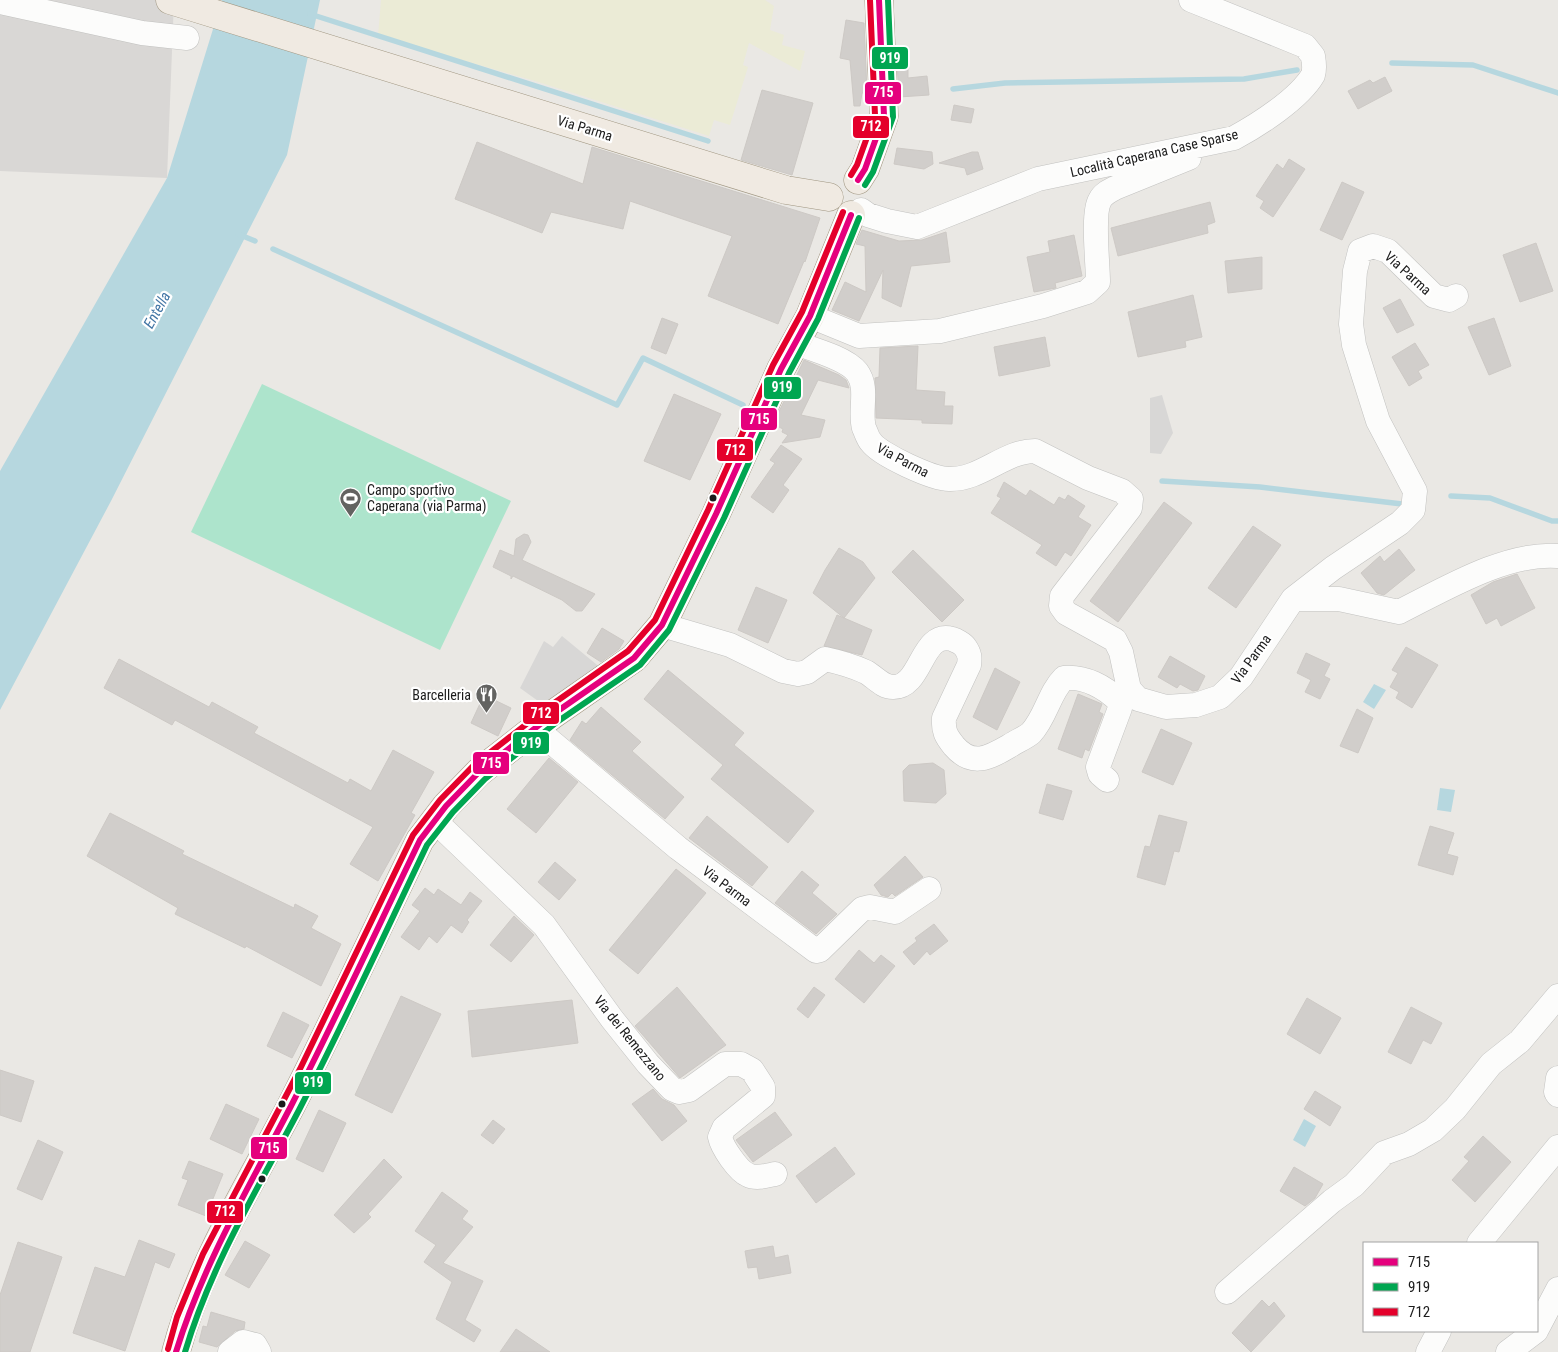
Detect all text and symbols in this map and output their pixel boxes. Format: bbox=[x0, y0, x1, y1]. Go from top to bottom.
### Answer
line badge: 919 bbox=[871, 46, 909, 70]
text: 919 bbox=[879, 50, 901, 66]
line badge: 715 bbox=[864, 81, 902, 105]
text: 715 bbox=[872, 84, 894, 100]
street label: Via Parma bbox=[555, 112, 615, 144]
line badge: 712 bbox=[852, 115, 890, 139]
text: 712 bbox=[860, 118, 882, 134]
street label: Località Caperana Case Sparse bbox=[1069, 126, 1240, 180]
street label: Via Parma bbox=[1382, 248, 1434, 298]
water label: Entella bbox=[140, 289, 174, 331]
line badge: 919 bbox=[763, 376, 802, 400]
text: 919 bbox=[771, 379, 793, 395]
line badge: 715 bbox=[740, 407, 778, 431]
text: 715 bbox=[748, 411, 770, 427]
line badge: 712 bbox=[716, 438, 754, 462]
street label: Via Parma bbox=[874, 440, 932, 480]
text: 712 bbox=[724, 442, 746, 458]
place label: Campo sportivo Caperana (via Parma) bbox=[367, 482, 486, 515]
sports icon: Campo sportivo Caperana (via Parma) bbox=[339, 486, 363, 517]
unlabelled marker bbox=[708, 493, 718, 503]
street label: Via Parma bbox=[1228, 631, 1274, 687]
restaurant icon: Barcelleria bbox=[475, 683, 499, 714]
place label: Barcelleria bbox=[412, 687, 471, 703]
line badge: 712 bbox=[522, 701, 560, 725]
text: 712 bbox=[530, 705, 552, 721]
line badge: 919 bbox=[512, 731, 550, 755]
text: 919 bbox=[520, 735, 542, 751]
line badge: 715 bbox=[472, 751, 510, 775]
text: 715 bbox=[480, 755, 502, 771]
street label: Via Parma bbox=[699, 862, 755, 910]
street label: Via dei Remezzano bbox=[591, 992, 669, 1084]
line badge: 919 bbox=[294, 1071, 332, 1095]
text: 919 bbox=[302, 1074, 324, 1090]
unlabelled marker bbox=[277, 1099, 287, 1109]
line badge: 715 bbox=[250, 1136, 288, 1160]
text: 715 bbox=[258, 1140, 280, 1156]
unlabelled marker bbox=[257, 1174, 267, 1184]
line badge: 712 bbox=[206, 1200, 244, 1224]
text: 712 bbox=[214, 1203, 236, 1219]
legend bbox=[1363, 1242, 1538, 1332]
text: 715 bbox=[1408, 1253, 1430, 1271]
text: 919 bbox=[1408, 1278, 1430, 1296]
text: 712 bbox=[1408, 1303, 1430, 1321]

